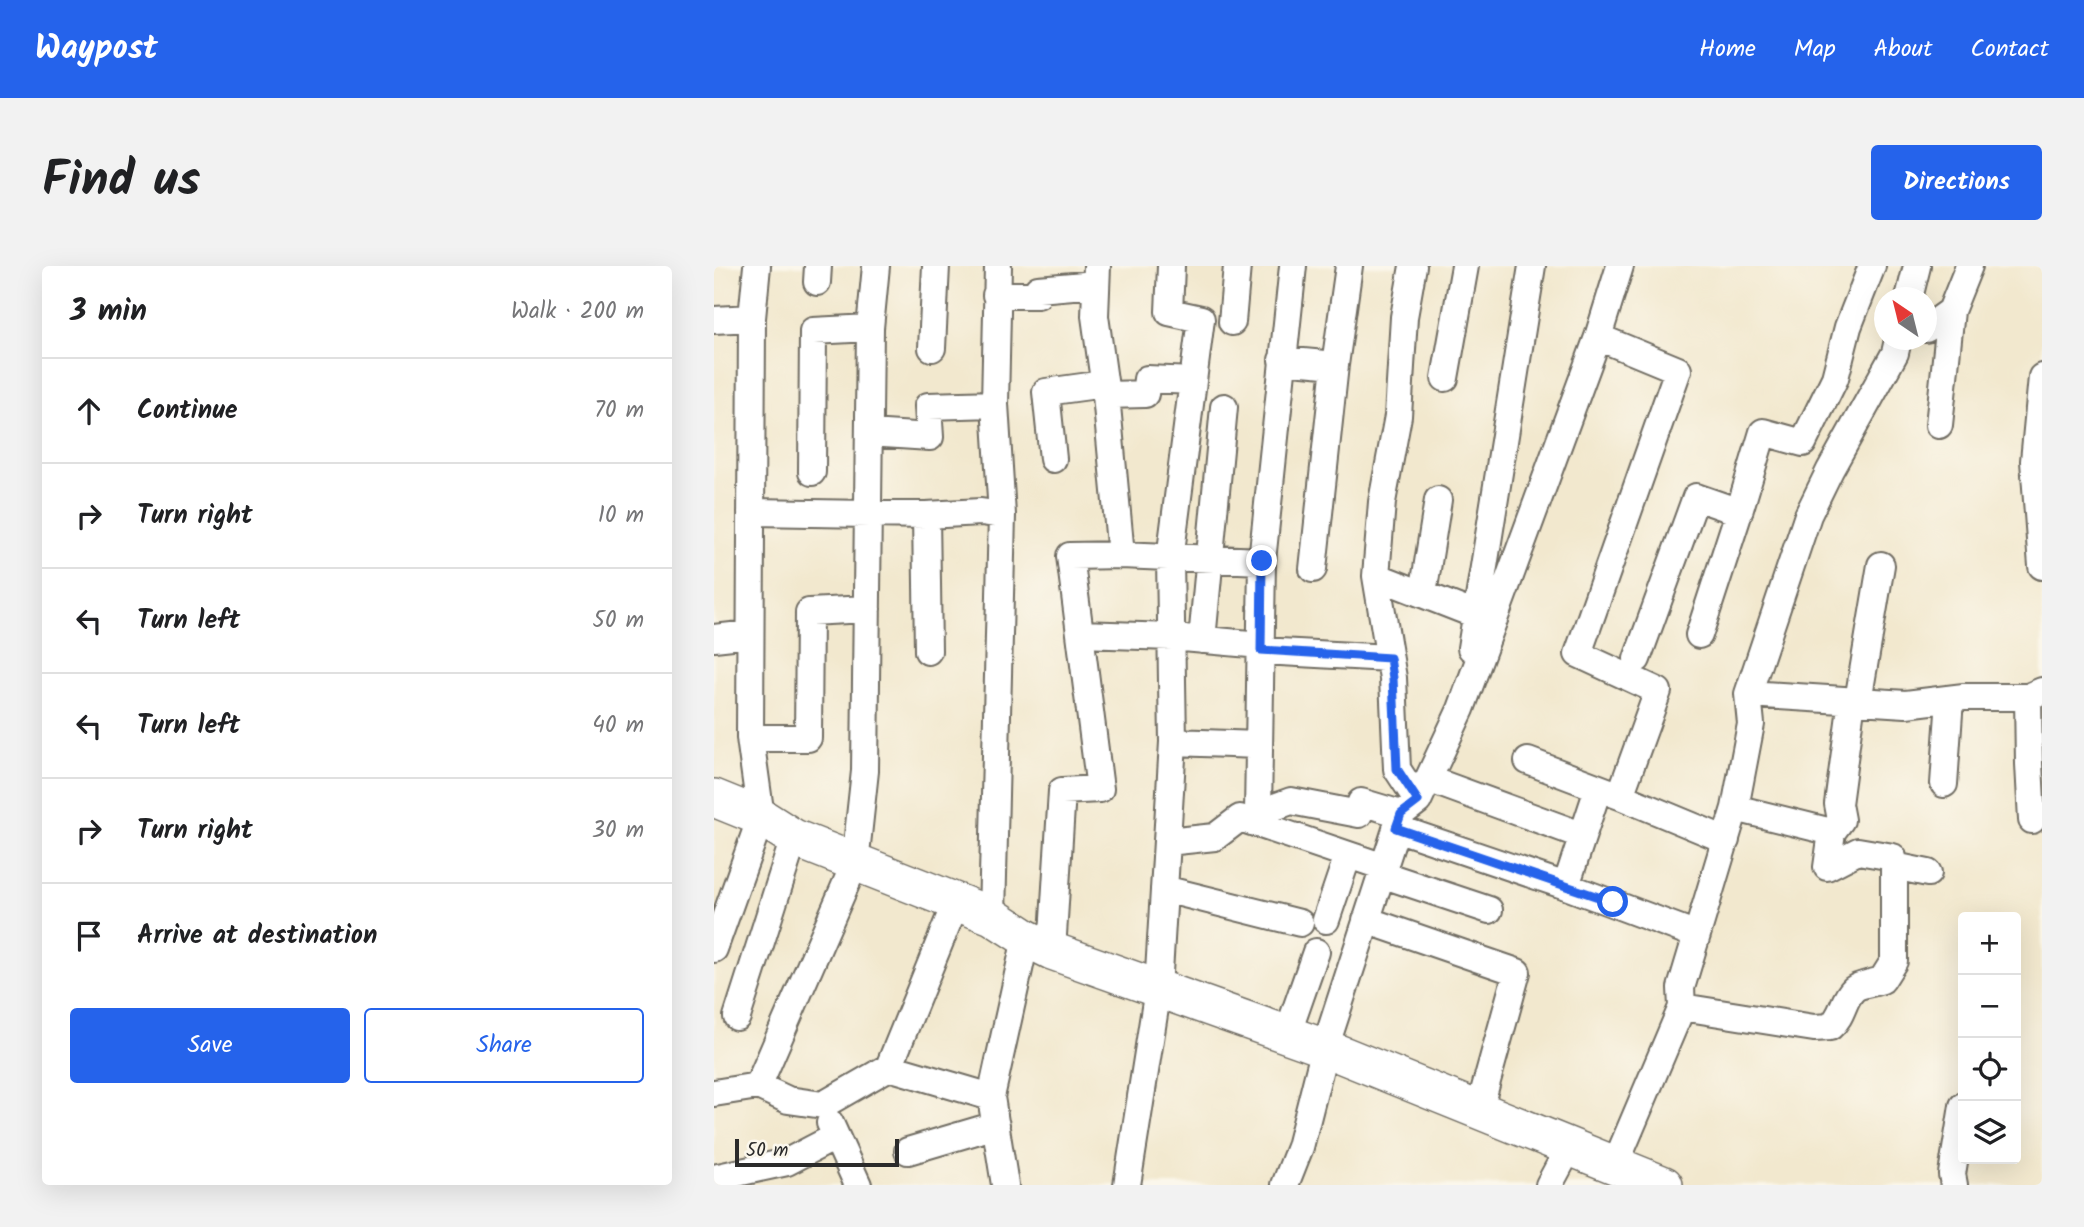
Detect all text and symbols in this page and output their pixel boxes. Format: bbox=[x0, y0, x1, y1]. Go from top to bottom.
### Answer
text: Waypost bbox=[35, 23, 158, 76]
text: Home bbox=[1699, 30, 1756, 69]
text: Map bbox=[1794, 30, 1836, 69]
text: About bbox=[1874, 30, 1932, 69]
text: Contact bbox=[1970, 30, 2049, 69]
text: Find us bbox=[42, 143, 200, 221]
button: Directions bbox=[1871, 145, 2042, 220]
north arrow bbox=[1874, 287, 1937, 350]
text: 3 min bbox=[70, 288, 147, 336]
text: Walk · 200 m bbox=[511, 294, 644, 330]
text: Continue bbox=[137, 390, 238, 432]
icon: ahead bbox=[70, 392, 108, 430]
text: 70 m bbox=[594, 393, 644, 429]
text: Turn right bbox=[137, 495, 253, 537]
icon: right bbox=[70, 497, 108, 535]
text: 10 m bbox=[598, 498, 644, 534]
route end bbox=[1246, 545, 1277, 576]
text: Turn left bbox=[137, 600, 240, 642]
icon: left bbox=[70, 602, 108, 640]
text: 50 m bbox=[593, 603, 644, 639]
text: Turn left bbox=[137, 705, 240, 747]
icon: left bbox=[70, 707, 108, 745]
text: 40 m bbox=[592, 708, 644, 744]
text: Turn right bbox=[137, 810, 253, 852]
icon: right bbox=[70, 812, 108, 850]
text: 30 m bbox=[592, 813, 644, 849]
route start bbox=[1597, 886, 1628, 917]
map controls bbox=[1958, 912, 2021, 1164]
button: + bbox=[1958, 912, 2021, 975]
text: Arrive at destination bbox=[137, 915, 377, 957]
icon: arrive bbox=[70, 917, 108, 955]
button: − bbox=[1958, 975, 2021, 1038]
button: Save bbox=[70, 1008, 350, 1083]
button: Share bbox=[364, 1008, 644, 1083]
button: locate bbox=[1958, 1038, 2021, 1101]
button: layers bbox=[1958, 1101, 2021, 1164]
scale bar bbox=[735, 1136, 900, 1168]
text: 50 m bbox=[746, 1136, 788, 1166]

